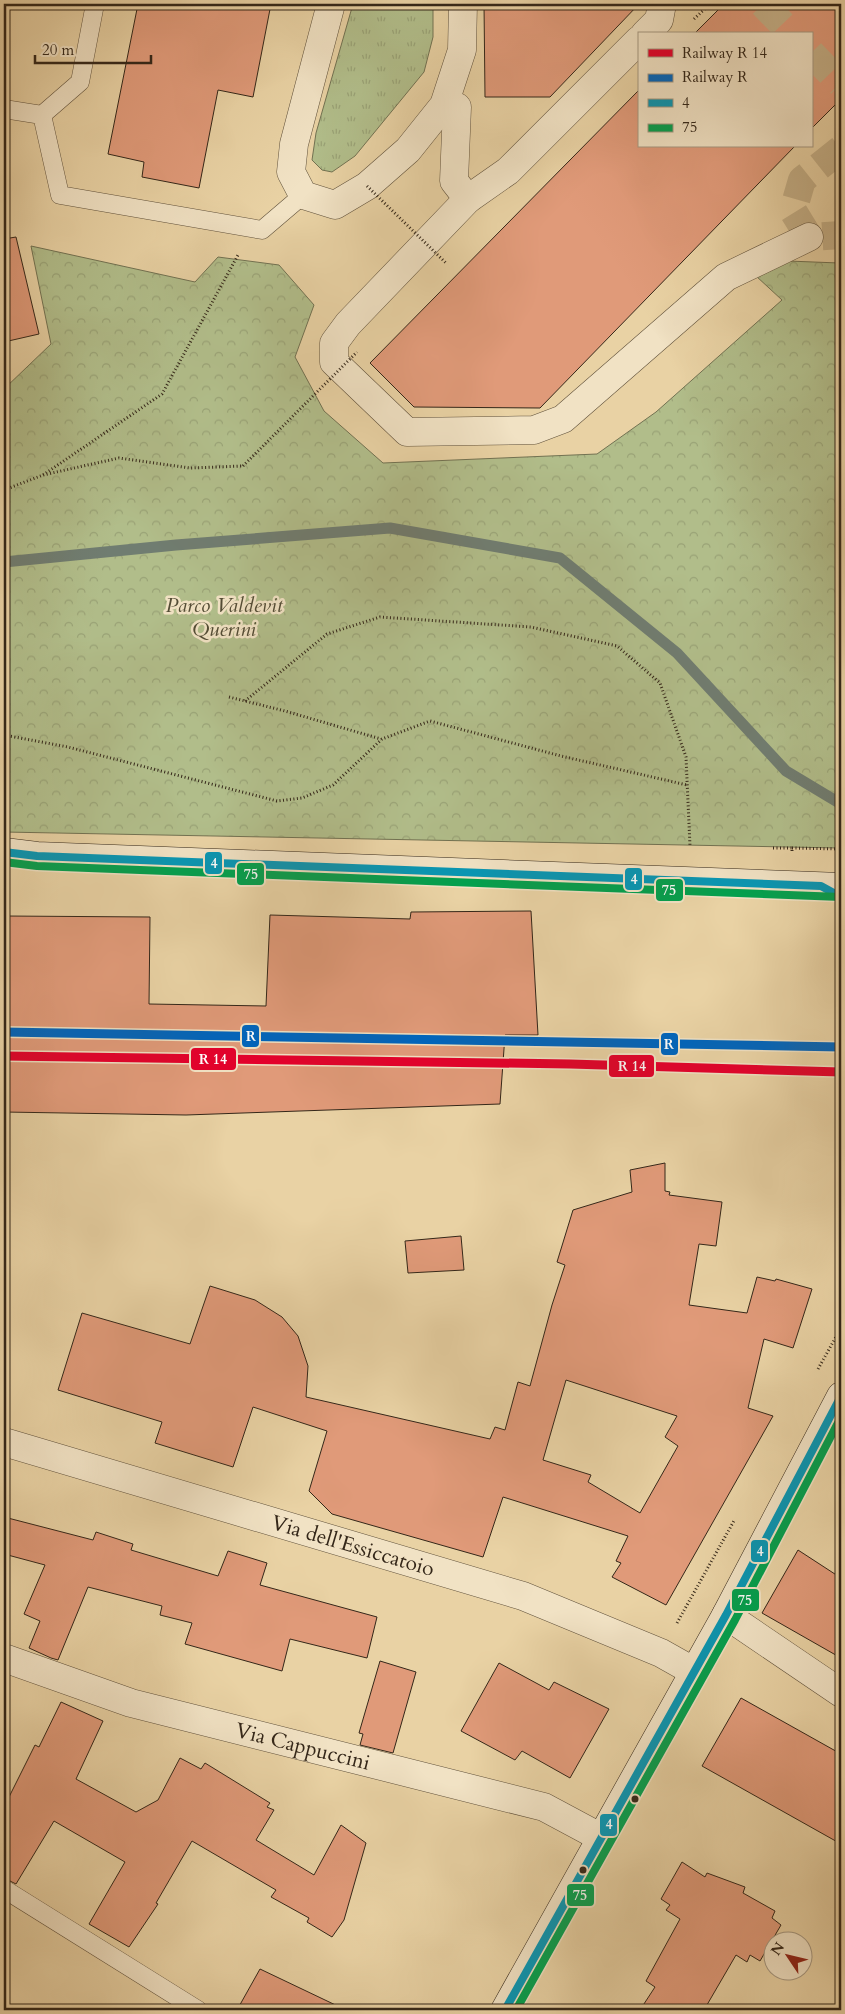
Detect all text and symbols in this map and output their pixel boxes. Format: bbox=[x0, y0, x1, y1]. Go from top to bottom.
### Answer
scale bar bbox=[35, 32, 151, 64]
legend bbox=[638, 32, 812, 148]
text: 20 m bbox=[42, 40, 74, 60]
text: Railway R 14 bbox=[682, 43, 767, 63]
text: Railway R bbox=[682, 67, 748, 87]
text: 4 bbox=[682, 93, 690, 113]
text: 75 bbox=[682, 117, 697, 137]
park label: Parco Valdevit Querini bbox=[165, 591, 284, 644]
line badge: 4 bbox=[204, 851, 223, 875]
text: 4 bbox=[210, 854, 218, 873]
line badge: 75 bbox=[236, 862, 265, 886]
text: 75 bbox=[244, 865, 258, 884]
line badge: 4 bbox=[624, 867, 643, 891]
text: 4 bbox=[630, 870, 638, 889]
line badge: 75 bbox=[655, 878, 684, 902]
text: 75 bbox=[662, 881, 676, 900]
line badge: R bbox=[241, 1024, 260, 1048]
text: R bbox=[246, 1027, 257, 1046]
line badge: R bbox=[660, 1032, 679, 1056]
text: R bbox=[664, 1035, 675, 1054]
line badge: R 14 bbox=[190, 1047, 237, 1071]
text: R 14 bbox=[199, 1050, 227, 1069]
line badge: R 14 bbox=[608, 1054, 655, 1078]
text: R 14 bbox=[618, 1057, 646, 1076]
street label: Via dell'Essiccatoio bbox=[268, 1508, 438, 1584]
line badge: 4 bbox=[750, 1539, 769, 1563]
text: 4 bbox=[756, 1542, 764, 1561]
line badge: 75 bbox=[731, 1588, 760, 1612]
text: 75 bbox=[738, 1591, 752, 1610]
street label: Via Cappuccini bbox=[232, 1716, 373, 1778]
unlabelled marker bbox=[630, 1794, 640, 1804]
line badge: 4 bbox=[599, 1813, 618, 1837]
text: 4 bbox=[605, 1815, 613, 1834]
unlabelled marker bbox=[578, 1865, 588, 1875]
line badge: 75 bbox=[566, 1883, 595, 1907]
text: 75 bbox=[573, 1886, 587, 1905]
north arrow bbox=[762, 1932, 812, 1982]
text: N bbox=[766, 1938, 789, 1959]

